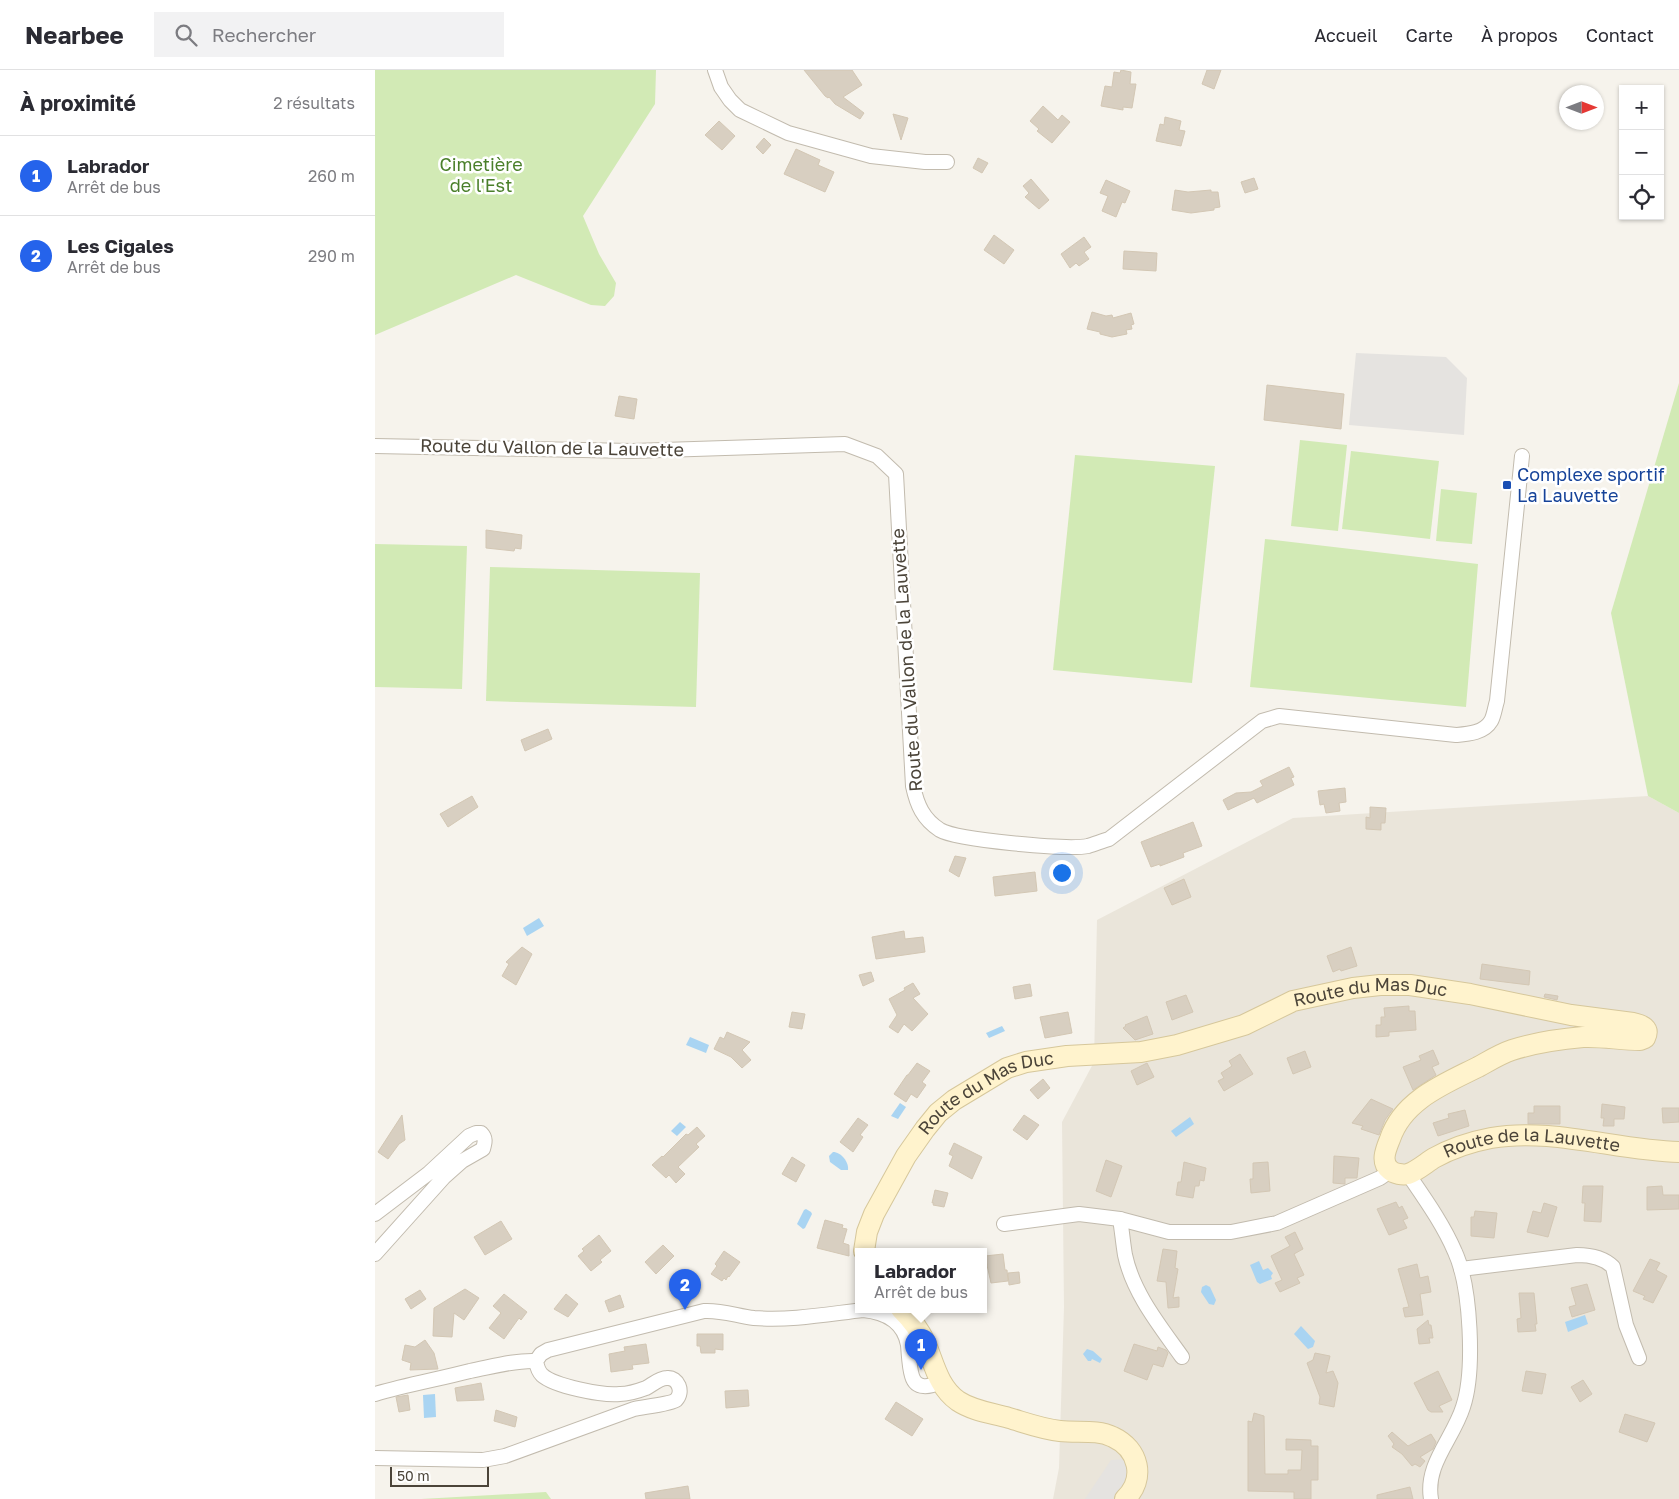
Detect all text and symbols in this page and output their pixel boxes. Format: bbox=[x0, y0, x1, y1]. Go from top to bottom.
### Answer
search box bbox=[154, 12, 504, 57]
text: Nearbee bbox=[25, 20, 124, 49]
icon: search bbox=[172, 21, 200, 49]
text: Rechercher bbox=[212, 23, 316, 46]
text: Accueil bbox=[1314, 24, 1378, 46]
text: Carte bbox=[1406, 24, 1453, 46]
text: À propos bbox=[1481, 24, 1558, 46]
text: Contact bbox=[1586, 24, 1654, 46]
north arrow bbox=[1559, 85, 1604, 130]
map controls bbox=[1619, 85, 1664, 220]
button: + bbox=[1619, 85, 1664, 130]
text: À proximité bbox=[20, 90, 136, 116]
text: 2 résultats bbox=[273, 93, 355, 113]
button: − bbox=[1619, 130, 1664, 175]
park label: Cimetière de l'Est bbox=[439, 153, 523, 196]
text: Labrador bbox=[67, 154, 149, 177]
text: 1 bbox=[32, 166, 40, 186]
text: 260 m bbox=[308, 166, 355, 186]
button: locate bbox=[1619, 175, 1664, 220]
text: Arrêt de bus bbox=[67, 177, 161, 197]
text: Les Cigales bbox=[67, 234, 174, 257]
text: 2 bbox=[31, 246, 41, 266]
text: 290 m bbox=[308, 246, 355, 266]
text: Arrêt de bus bbox=[67, 257, 161, 277]
street label: Route du Vallon de la Lauvette bbox=[420, 434, 684, 460]
place label: Complexe sportif La Lauvette bbox=[1517, 463, 1665, 506]
marker: Complexe sportif La Lauvette bbox=[1501, 479, 1513, 491]
street label: Route du Vallon de la Lauvette bbox=[886, 528, 926, 792]
your location bbox=[1049, 860, 1075, 886]
street label: Route du Mas Duc bbox=[1291, 973, 1449, 1011]
street label: Route du Mas Duc bbox=[913, 1046, 1055, 1139]
street label: Route de la Lauvette bbox=[1440, 1123, 1622, 1162]
popup bbox=[855, 1248, 987, 1313]
text: Labrador bbox=[874, 1259, 956, 1282]
pin: 2 bbox=[669, 1269, 701, 1310]
text: Arrêt de bus bbox=[874, 1282, 968, 1302]
pin: 1 bbox=[905, 1329, 937, 1370]
scale bar bbox=[390, 1464, 489, 1487]
text: 50 m bbox=[397, 1467, 430, 1484]

